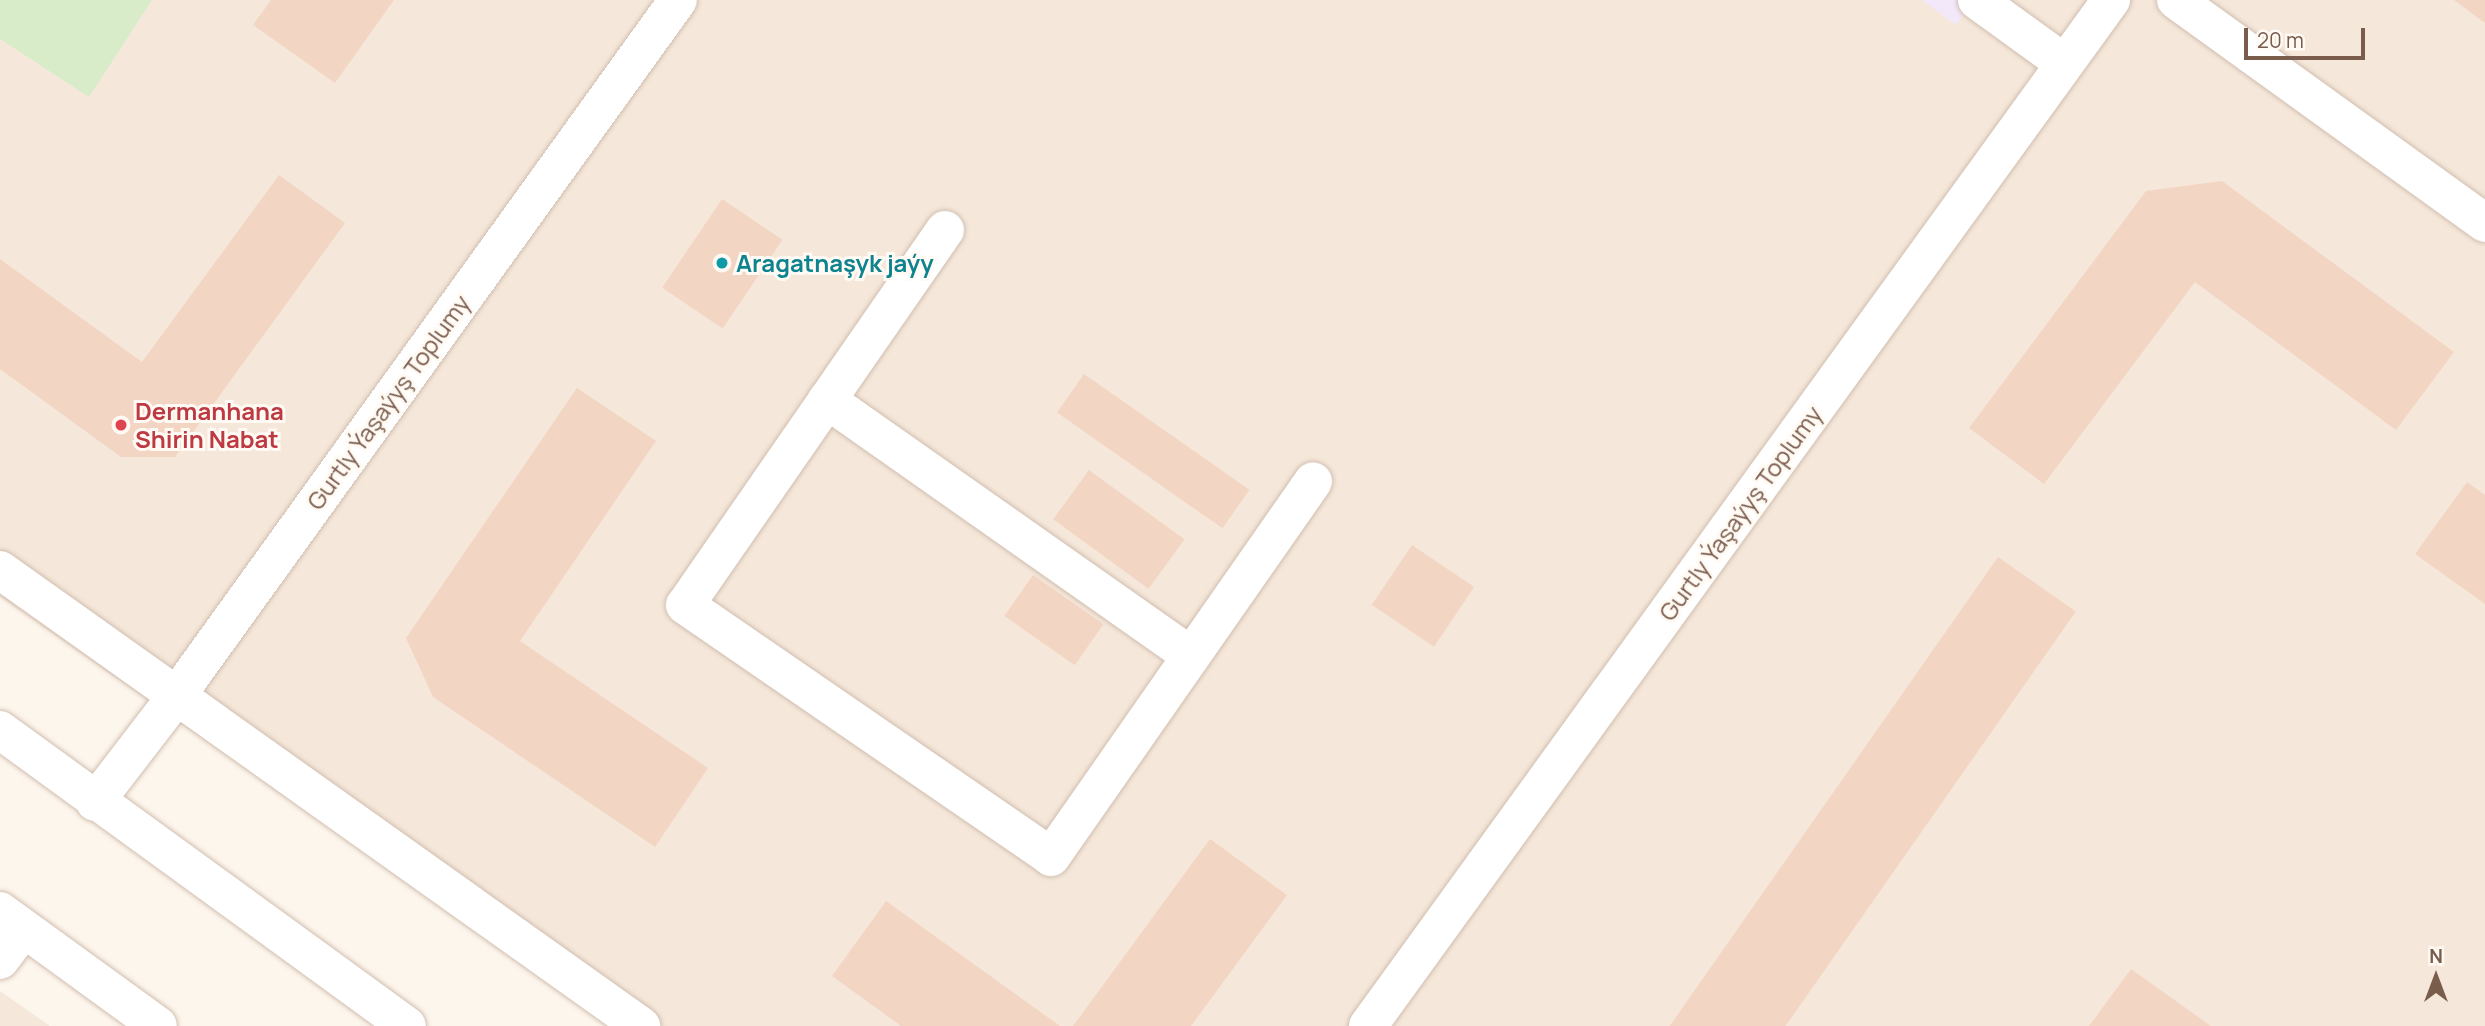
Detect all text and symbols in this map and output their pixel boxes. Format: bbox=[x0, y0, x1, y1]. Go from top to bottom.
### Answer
scale bar bbox=[2247, 14, 2368, 58]
text: 20 m bbox=[2257, 26, 2304, 54]
place label: Aragatnaşyk jaýy bbox=[736, 249, 934, 277]
marker: Aragatnaşyk jaýy bbox=[714, 255, 730, 271]
street label: Gurtly Ýaşaýyş Toplumy bbox=[300, 289, 476, 515]
place label: Dermanhana Shirin Nabat bbox=[135, 397, 284, 453]
street label: Gurtly Ýaşaýyş Toplumy bbox=[1652, 400, 1828, 626]
marker: Dermanhana Shirin Nabat bbox=[113, 417, 129, 433]
north arrow bbox=[2401, 942, 2471, 1012]
text: N bbox=[2429, 943, 2443, 969]

